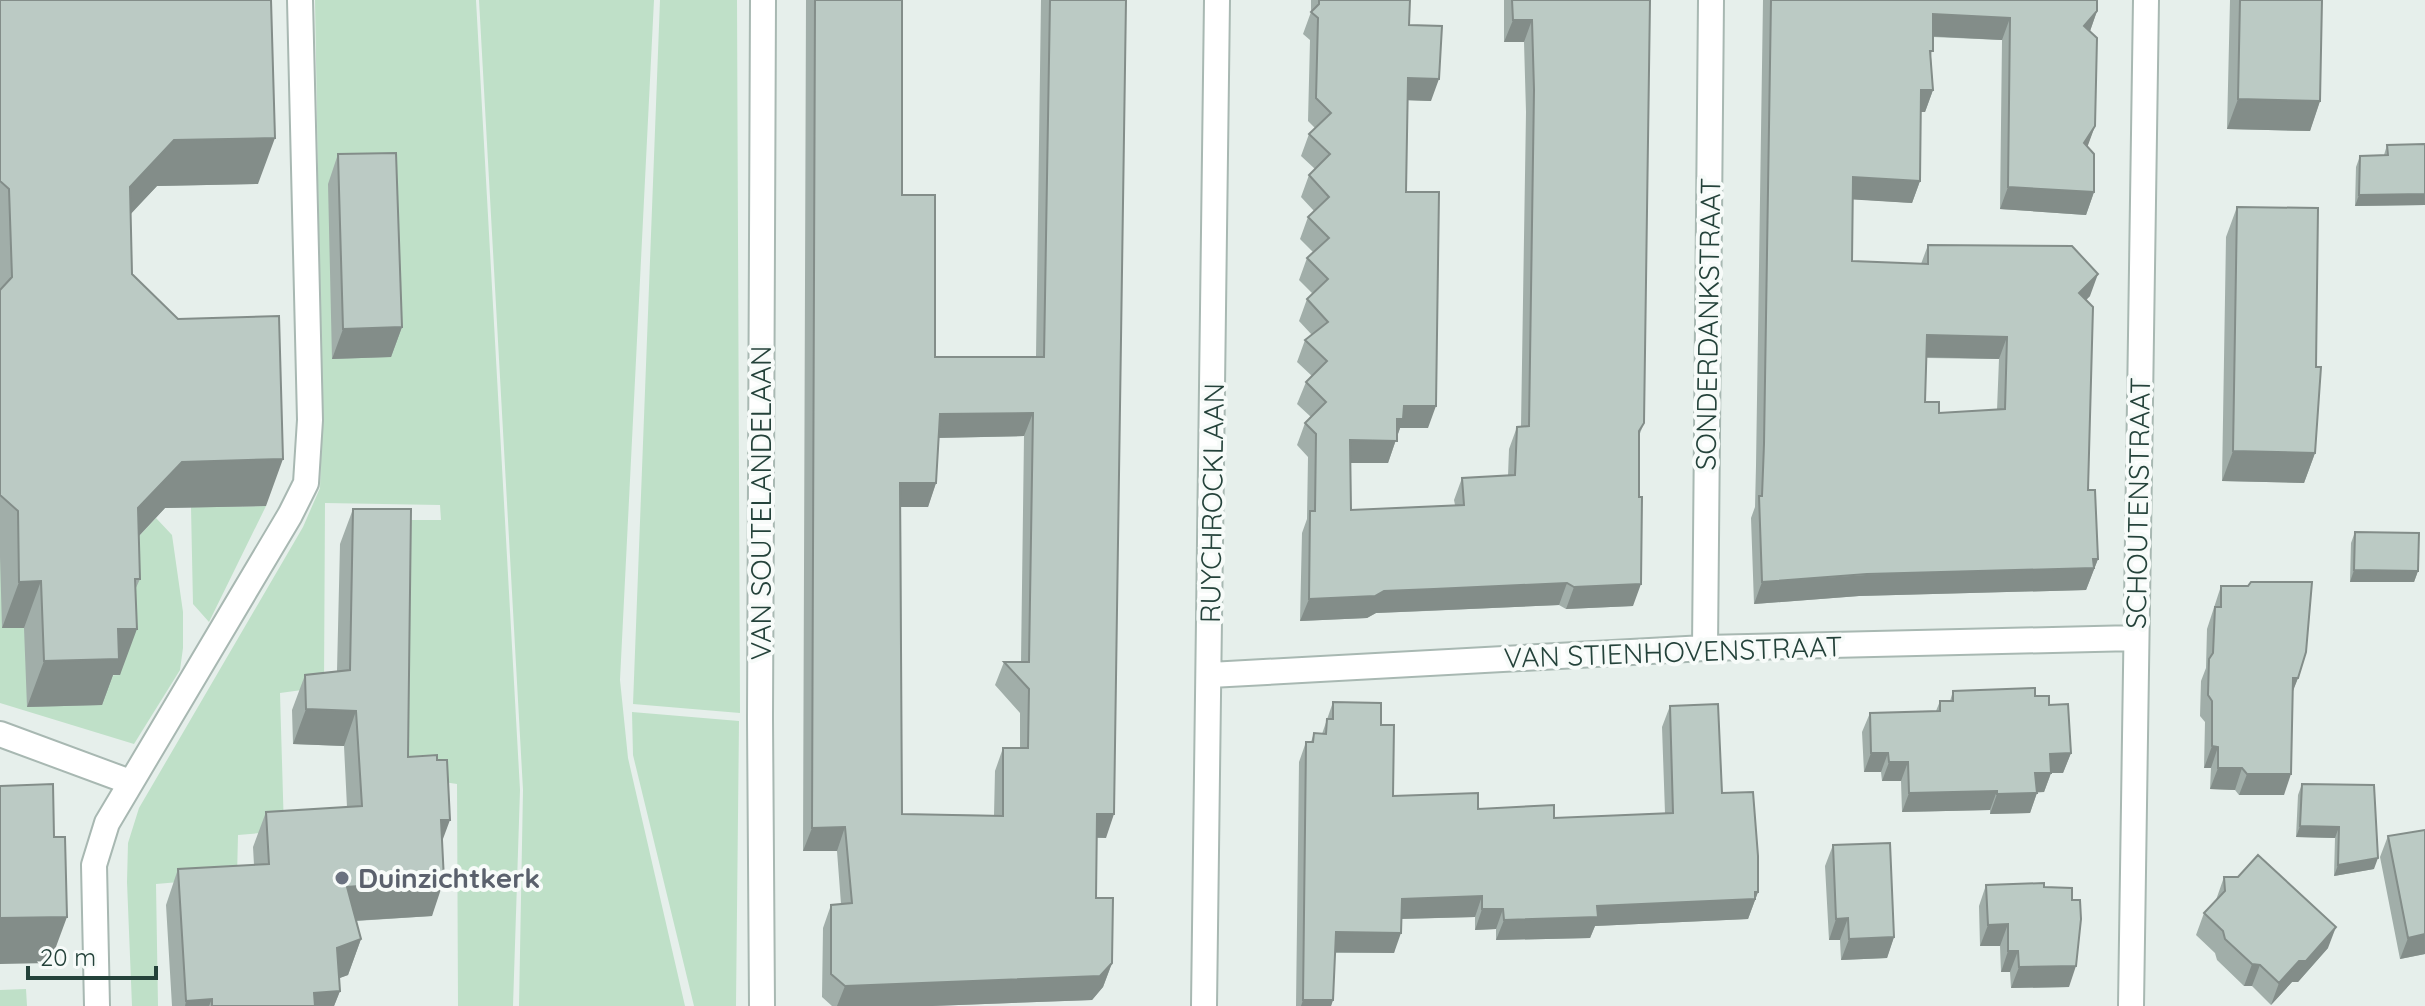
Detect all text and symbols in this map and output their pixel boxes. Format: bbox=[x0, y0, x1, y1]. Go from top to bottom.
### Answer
street label: SONDERDANKSTRAAT bbox=[1687, 177, 1728, 471]
street label: VAN SOUTELANDELAAN bbox=[743, 346, 778, 660]
street label: SCHOUTENSTRAAT bbox=[2118, 377, 2157, 629]
street label: RUYCHROCKLAAN bbox=[1192, 383, 1231, 623]
street label: VAN STIENHOVENSTRAAT bbox=[1503, 628, 1843, 675]
place label: Duinzichtkerk bbox=[358, 860, 540, 895]
marker: Duinzichtkerk bbox=[333, 869, 351, 887]
scale bar bbox=[28, 930, 156, 980]
text: 20 m bbox=[40, 942, 96, 972]

